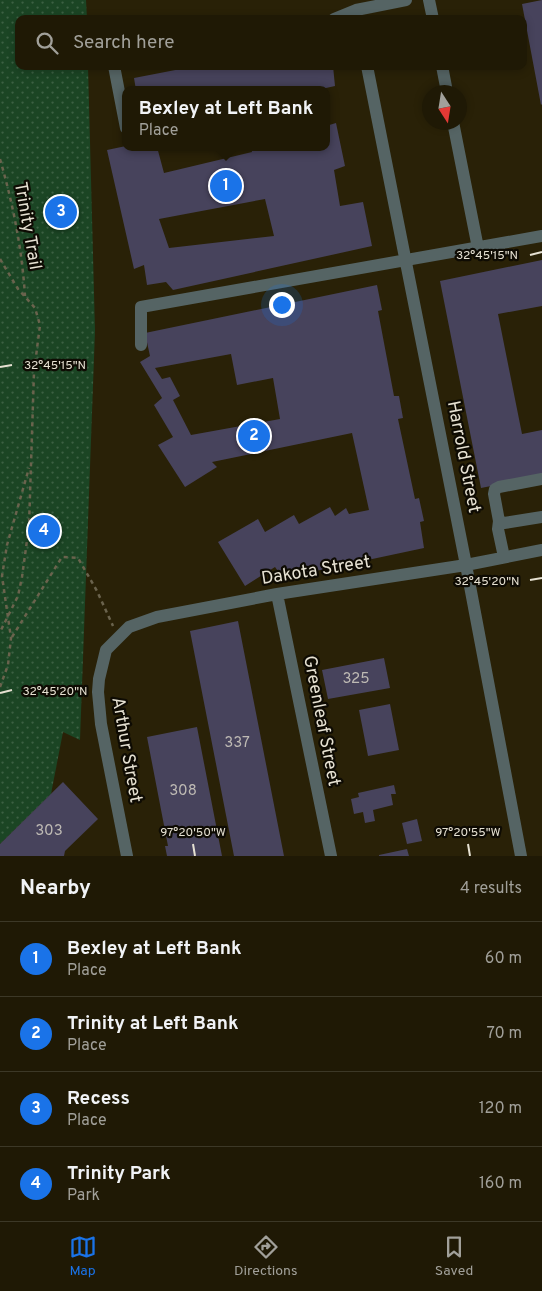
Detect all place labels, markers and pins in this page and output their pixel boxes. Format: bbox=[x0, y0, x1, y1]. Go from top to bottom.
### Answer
pin: 1 bbox=[210, 167, 242, 205]
pin: 3 bbox=[45, 193, 77, 231]
pin: 2 bbox=[238, 417, 270, 455]
pin: 4 bbox=[28, 512, 60, 550]

